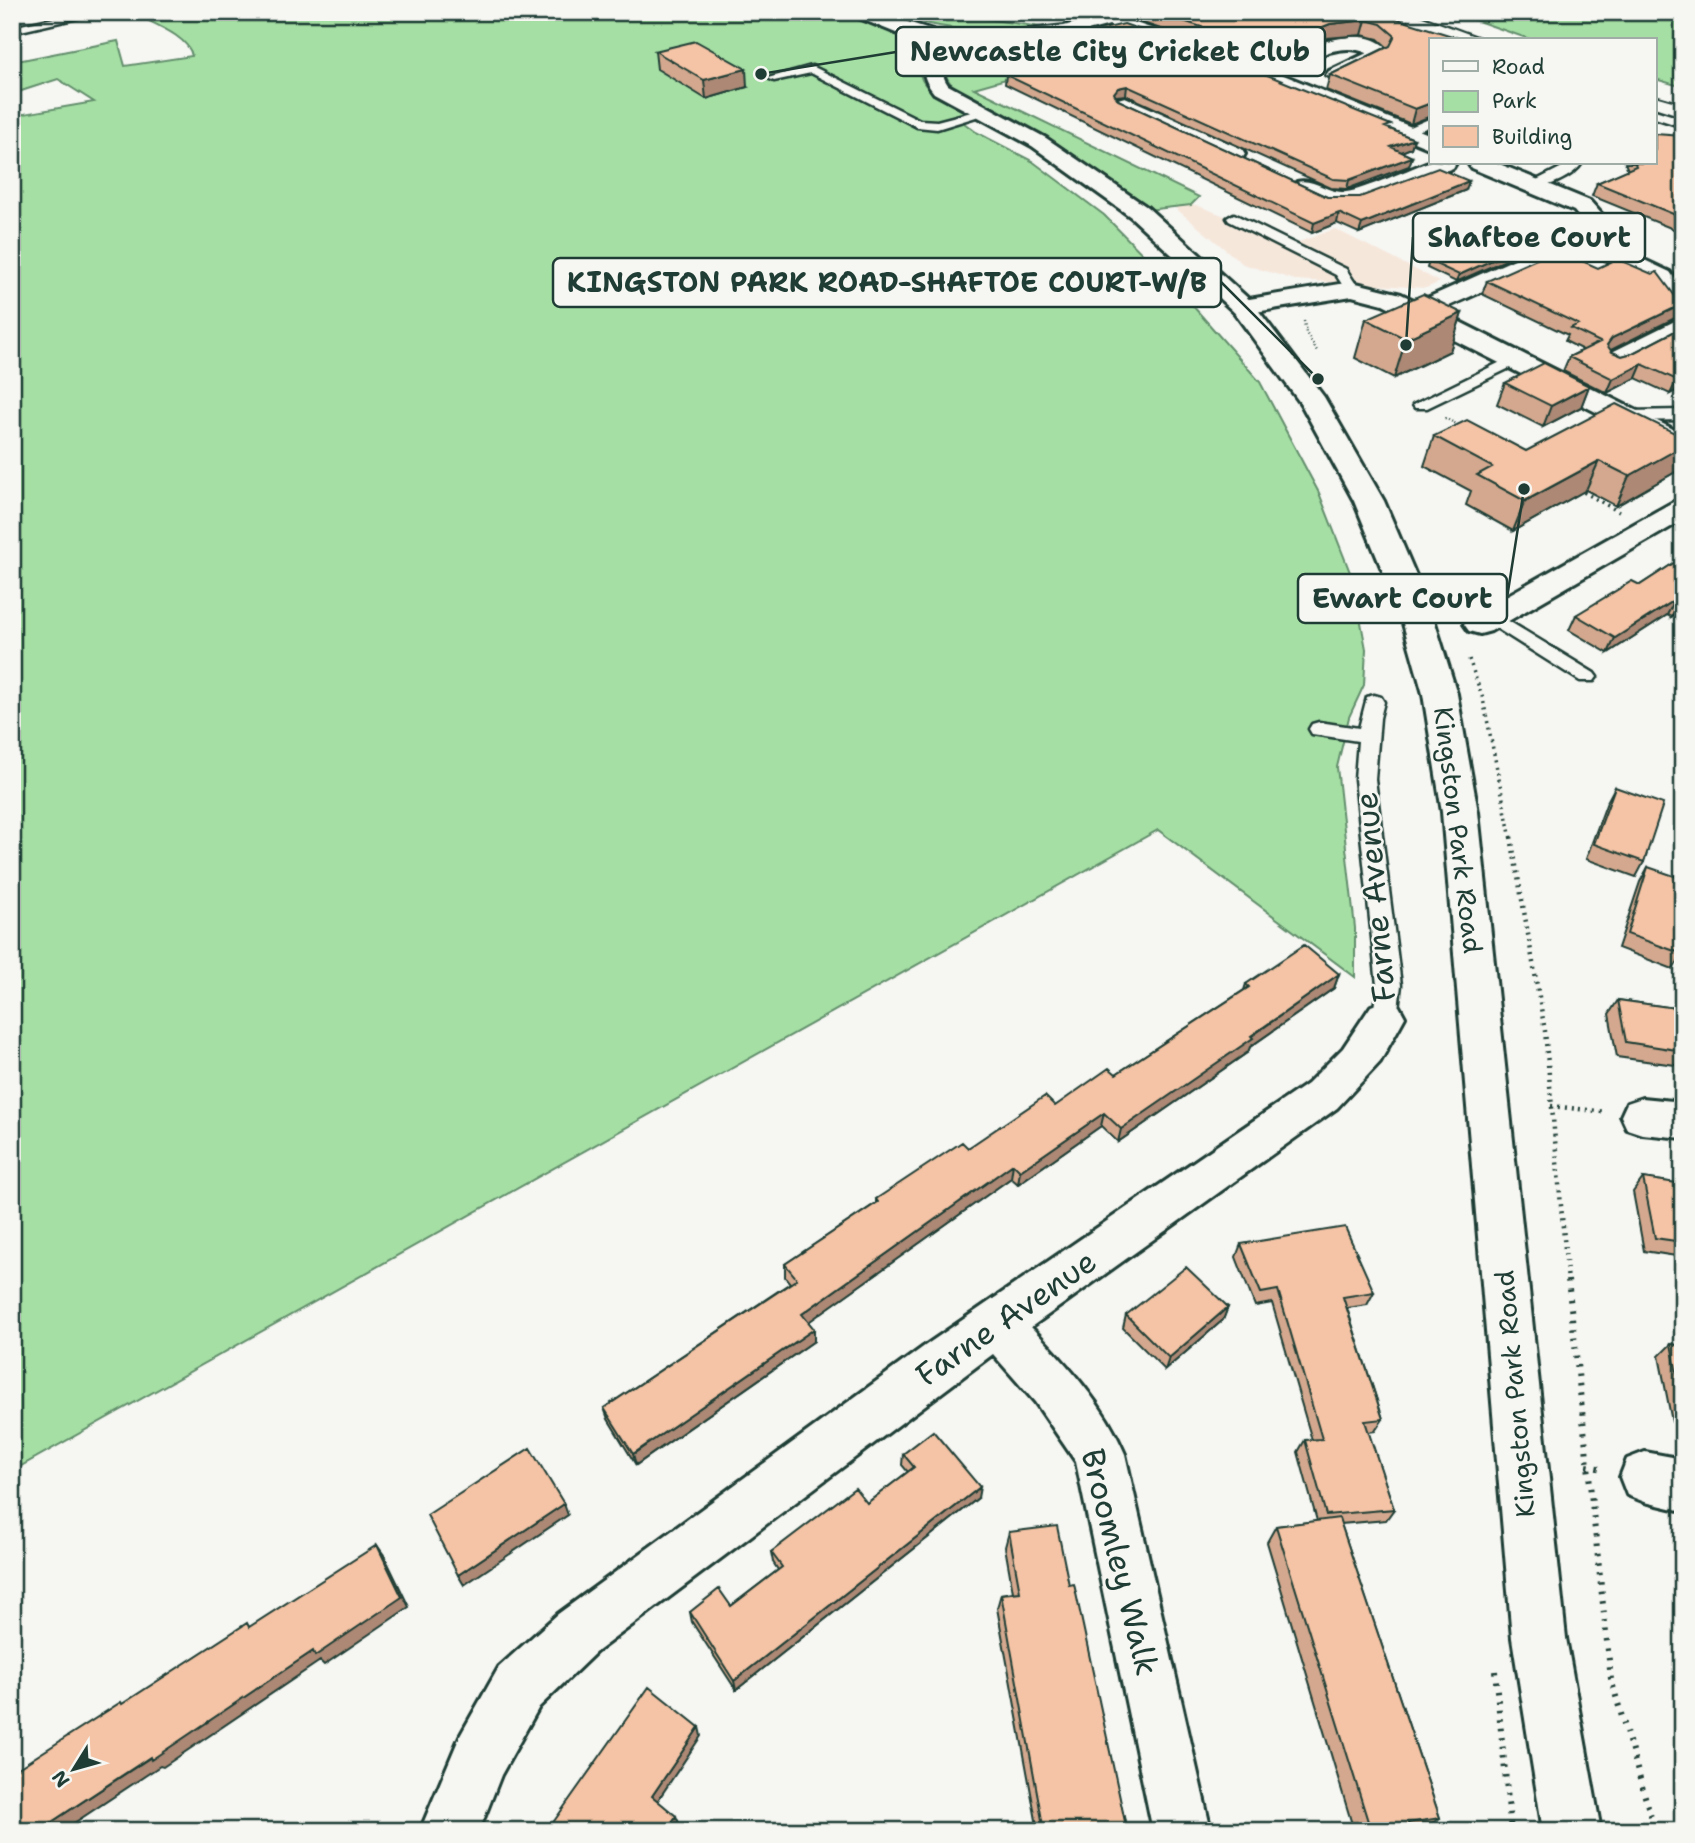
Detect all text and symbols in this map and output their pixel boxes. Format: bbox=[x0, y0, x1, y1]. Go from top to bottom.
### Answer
callout: Newcastle City Cricket Club bbox=[896, 27, 1325, 76]
text: Newcastle City Cricket Club bbox=[910, 32, 1310, 70]
legend bbox=[1429, 38, 1656, 164]
text: Road bbox=[1492, 53, 1545, 81]
text: Park bbox=[1492, 87, 1537, 115]
text: Building bbox=[1492, 123, 1572, 151]
callout: Shaftoe Court bbox=[1413, 213, 1645, 262]
text: Shaftoe Court bbox=[1427, 218, 1631, 256]
callout: KINGSTON PARK ROAD-SHAFTOE COURT-W/B bbox=[553, 258, 1221, 307]
text: KINGSTON PARK ROAD-SHAFTOE COURT-W/B bbox=[567, 263, 1207, 301]
callout: Ewart Court bbox=[1298, 574, 1507, 623]
text: Ewart Court bbox=[1312, 579, 1492, 617]
street label: Kingston Park Road bbox=[1426, 705, 1491, 955]
street label: Farne Avenue bbox=[1344, 790, 1405, 1004]
street label: Farne Avenue bbox=[907, 1239, 1104, 1396]
street label: Kingston Park Road bbox=[1486, 1269, 1543, 1519]
street label: Broomley Walk bbox=[1072, 1444, 1169, 1680]
north arrow bbox=[38, 1734, 108, 1804]
text: N bbox=[46, 1765, 75, 1792]

